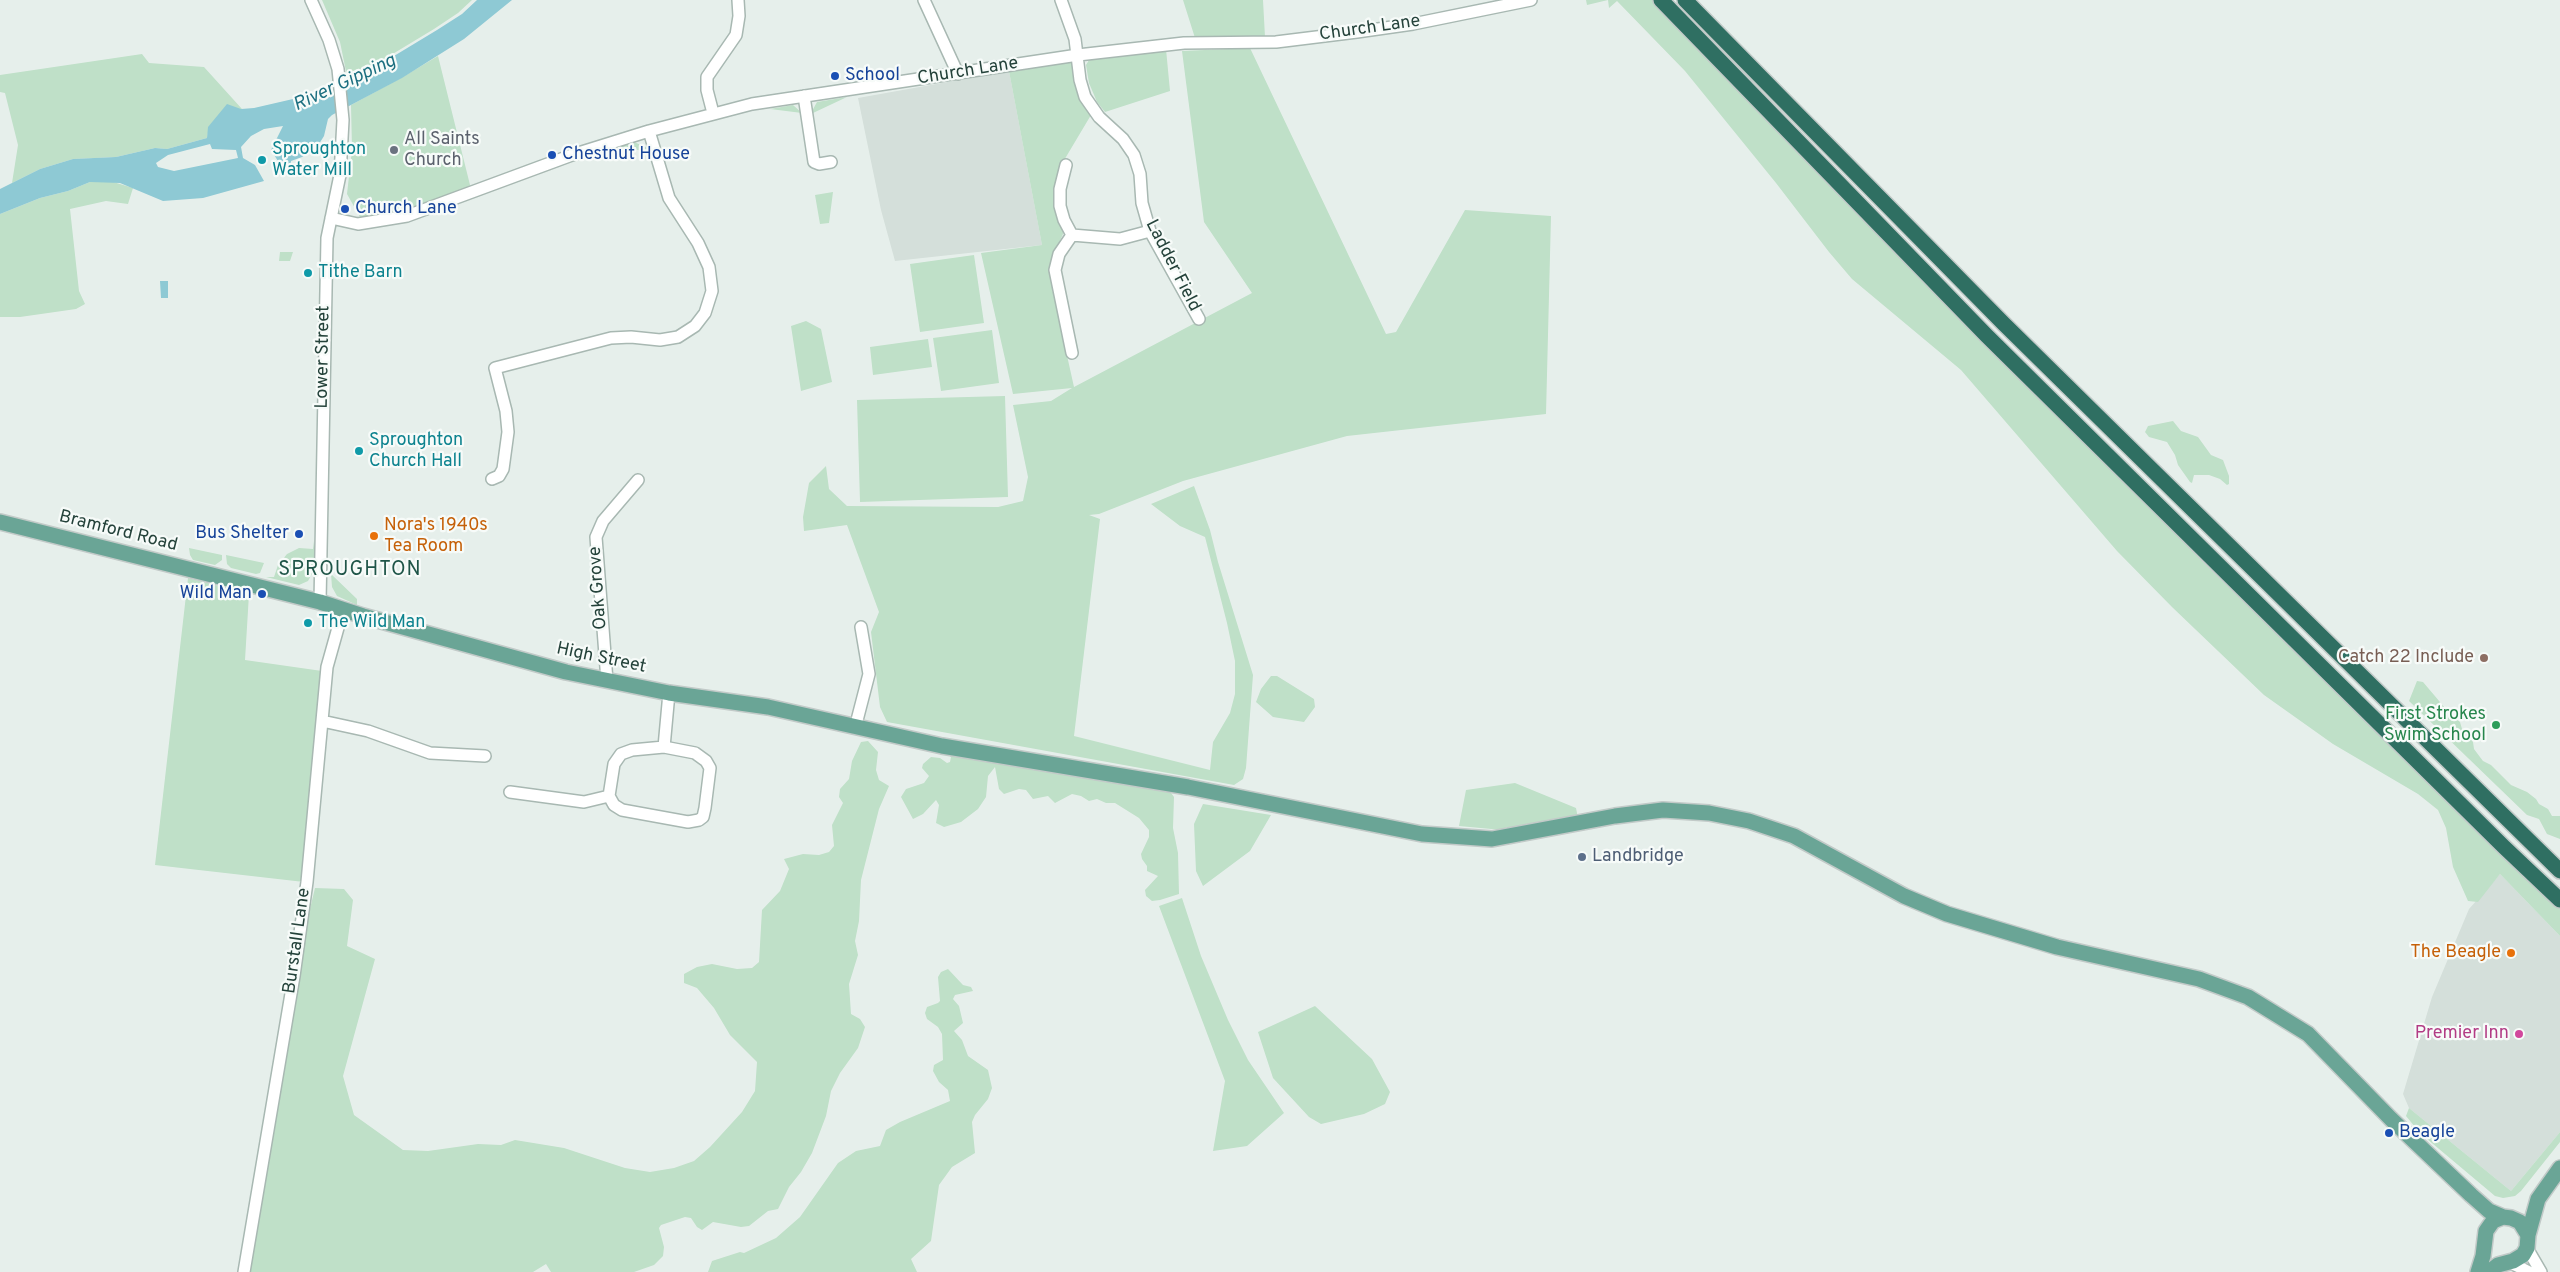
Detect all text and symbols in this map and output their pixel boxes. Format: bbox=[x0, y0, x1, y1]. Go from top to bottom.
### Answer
street label: Church Lane bbox=[1318, 11, 1422, 47]
water label: River Gipping bbox=[290, 50, 400, 118]
street label: Church Lane bbox=[916, 53, 1020, 91]
place label: School bbox=[845, 65, 900, 87]
marker: School bbox=[829, 70, 841, 82]
place label: All Saints Church bbox=[404, 129, 480, 172]
place label: Sproughton Water Mill bbox=[272, 139, 366, 182]
marker: All Saints Church bbox=[388, 144, 400, 156]
place label: Chestnut House bbox=[562, 144, 690, 166]
marker: Chestnut House bbox=[546, 149, 558, 161]
marker: Sproughton Water Mill bbox=[256, 154, 268, 166]
place label: Church Lane bbox=[355, 198, 457, 220]
marker: Church Lane bbox=[339, 203, 351, 215]
street label: Ladder Field bbox=[1140, 216, 1204, 316]
place label: Tithe Barn bbox=[318, 262, 403, 284]
marker: Tithe Barn bbox=[302, 267, 314, 279]
street label: Lower Street bbox=[312, 305, 336, 409]
place label: Sproughton Church Hall bbox=[369, 430, 463, 472]
marker: Sproughton Church Hall bbox=[353, 445, 365, 457]
street label: Bramford Road bbox=[56, 507, 180, 557]
place label: Nora's 1940s Tea Room bbox=[384, 515, 488, 558]
place label: Bus Shelter bbox=[195, 523, 289, 545]
marker: Bus Shelter bbox=[293, 528, 305, 540]
marker: Nora's 1940s Tea Room bbox=[368, 530, 380, 542]
street label: Oak Grove bbox=[585, 545, 613, 631]
district label: SPROUGHTON bbox=[277, 559, 423, 583]
place label: Wild Man bbox=[179, 583, 252, 605]
marker: Wild Man bbox=[256, 588, 268, 600]
place label: The Wild Man bbox=[318, 612, 425, 634]
marker: The Wild Man bbox=[302, 617, 314, 629]
street label: High Street bbox=[554, 639, 648, 679]
place label: Catch 22 Include bbox=[2338, 647, 2474, 669]
marker: Catch 22 Include bbox=[2478, 652, 2490, 664]
place label: First Strokes Swim School bbox=[2384, 704, 2486, 746]
marker: First Strokes Swim School bbox=[2490, 719, 2502, 731]
place label: Landbridge bbox=[1592, 846, 1684, 868]
marker: Landbridge bbox=[1576, 851, 1588, 863]
street label: Burstall Lane bbox=[280, 887, 316, 995]
place label: The Beagle bbox=[2410, 942, 2501, 964]
marker: The Beagle bbox=[2505, 947, 2517, 959]
place label: Premier Inn bbox=[2415, 1023, 2509, 1045]
marker: Premier Inn bbox=[2513, 1028, 2525, 1040]
place label: Beagle bbox=[2399, 1122, 2455, 1144]
marker: Beagle bbox=[2383, 1127, 2395, 1139]

